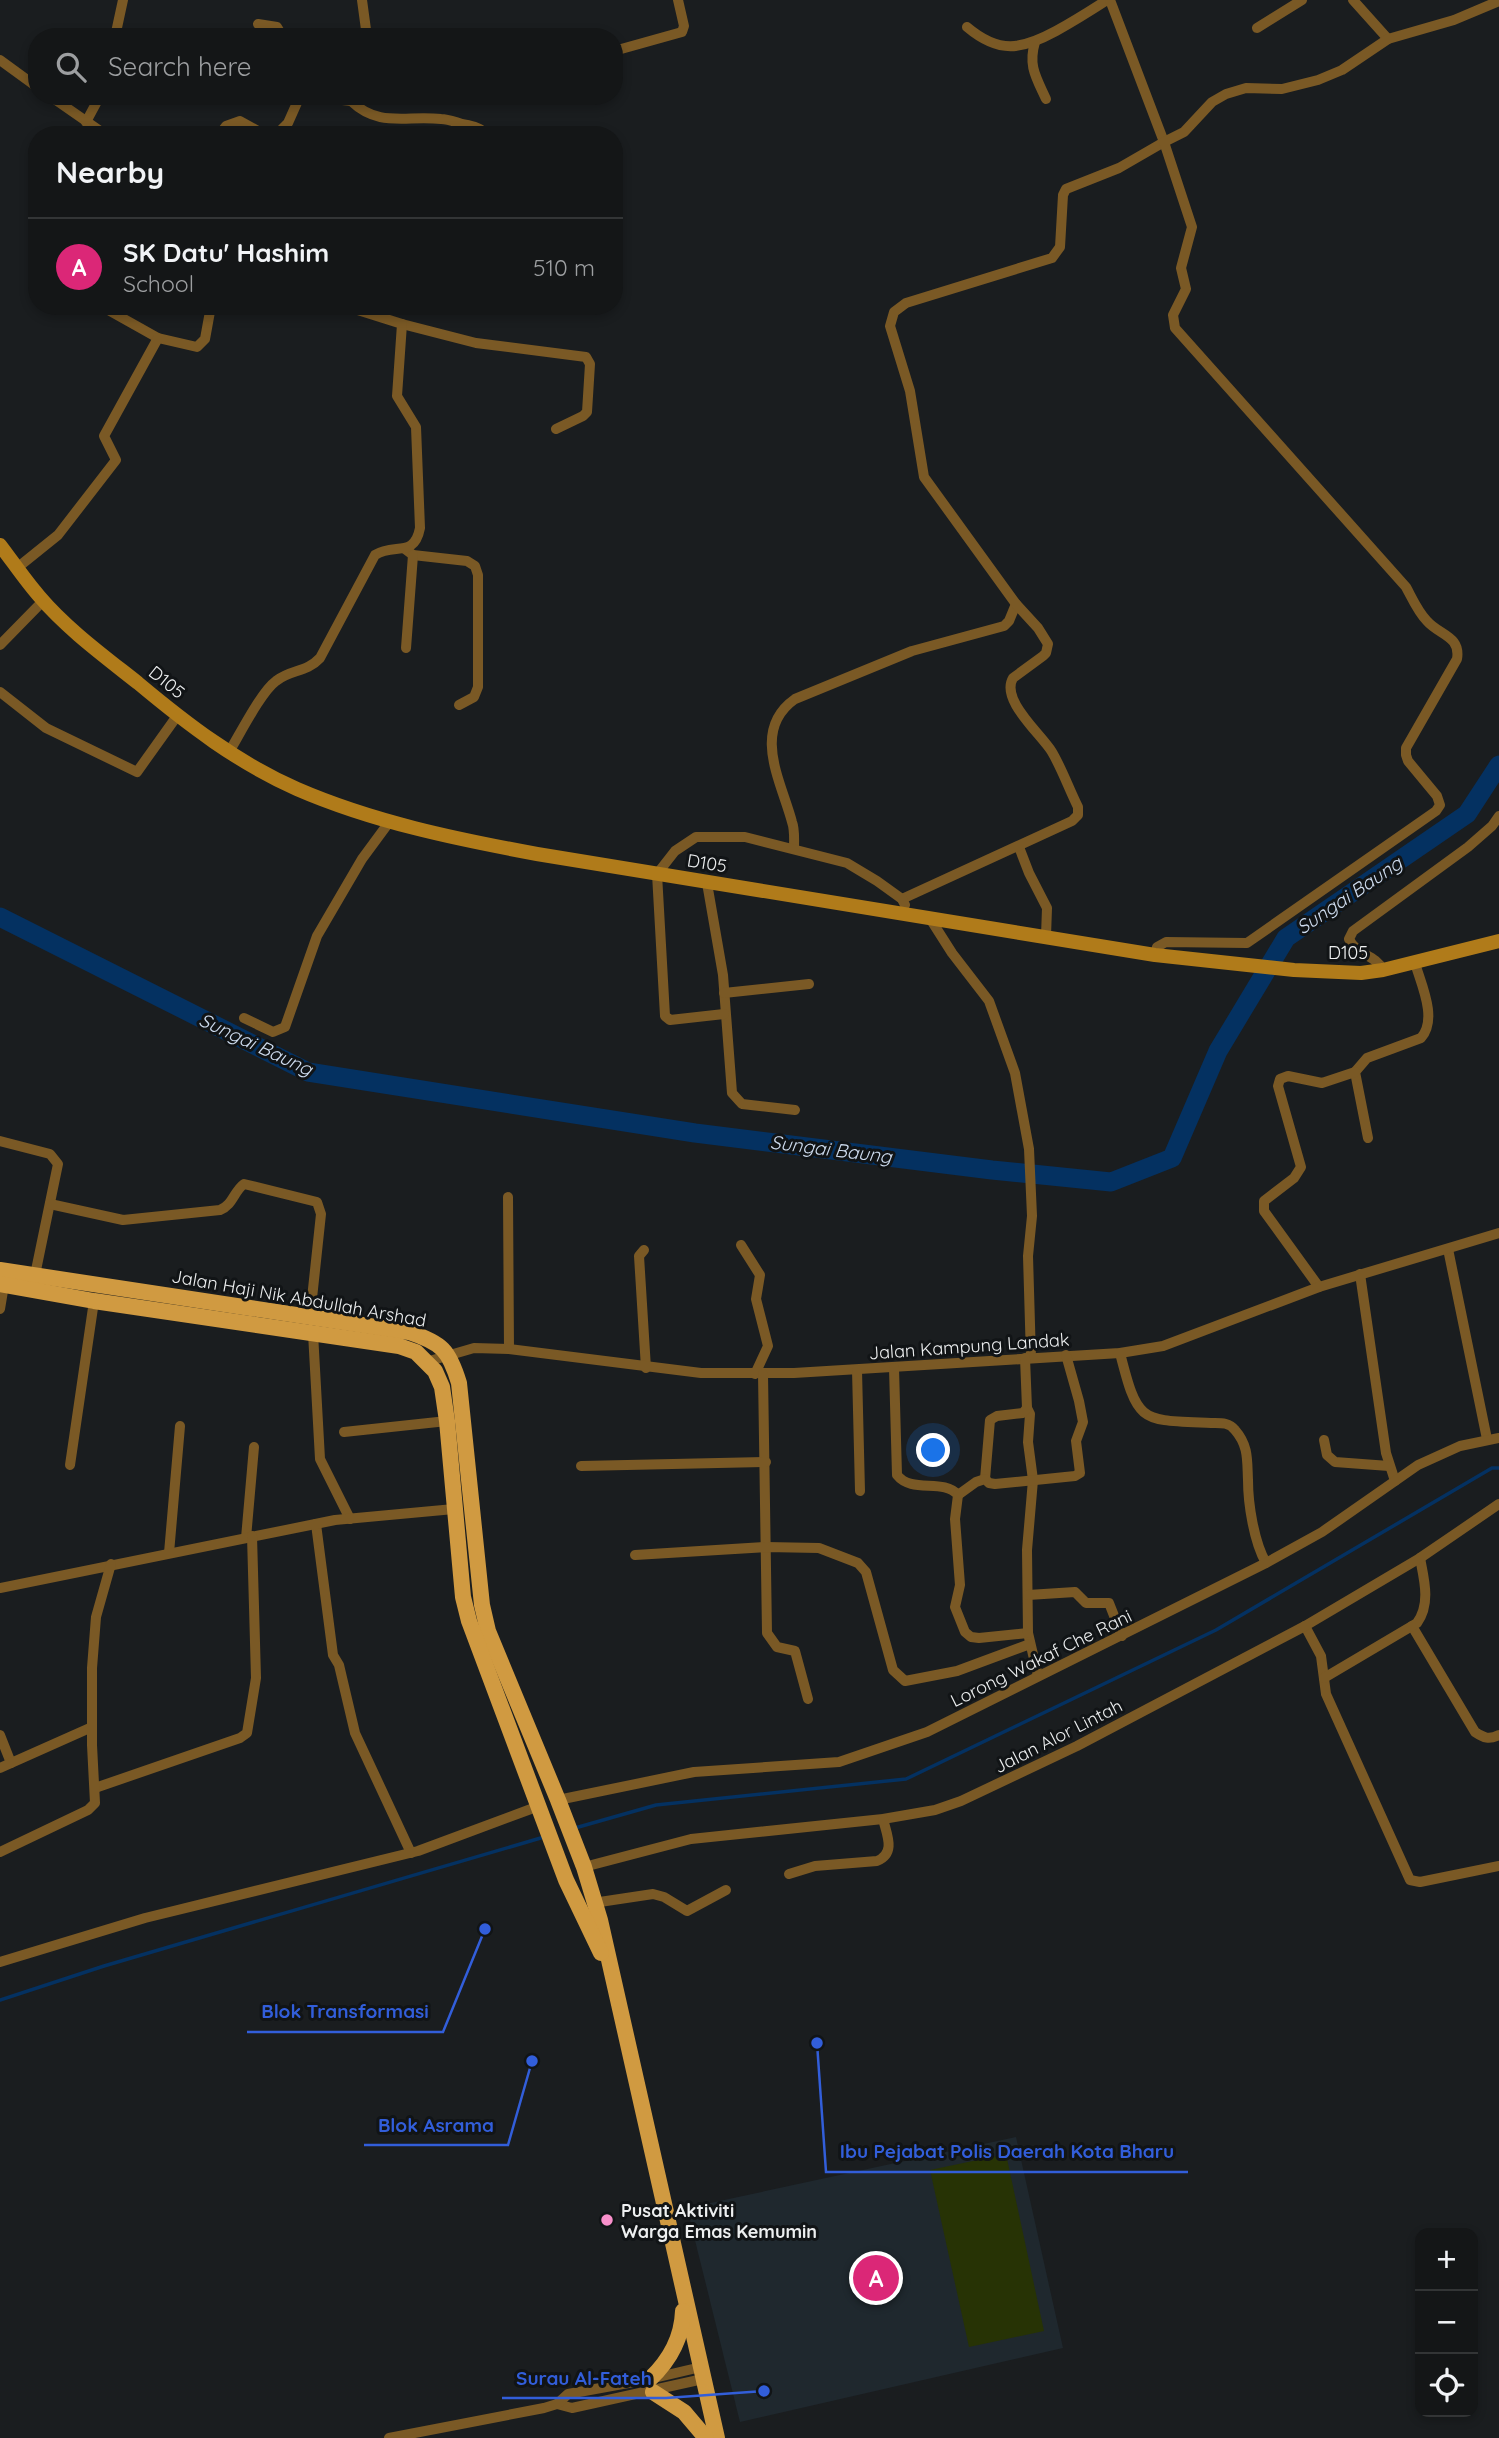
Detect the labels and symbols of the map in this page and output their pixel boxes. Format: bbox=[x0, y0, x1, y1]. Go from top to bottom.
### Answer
street label: D105 bbox=[144, 660, 190, 704]
street label: D105 bbox=[685, 849, 729, 877]
water label: Sungai Baung bbox=[1292, 850, 1407, 939]
street label: D105 bbox=[1328, 941, 1368, 964]
water label: Sungai Baung bbox=[195, 1007, 318, 1081]
water label: Sungai Baung bbox=[769, 1130, 894, 1169]
street label: Jalan Haji Nik Abdullah Arshad bbox=[170, 1264, 428, 1332]
street label: Jalan Kampung Landak bbox=[868, 1328, 1070, 1364]
your location bbox=[916, 1433, 950, 1467]
street label: Lorong Wakaf Che Rani bbox=[947, 1604, 1135, 1712]
street label: Jalan Alor Lintah bbox=[990, 1694, 1126, 1778]
callout: Blok Transformasi bbox=[247, 1992, 443, 2032]
text: Blok Transformasi bbox=[261, 1999, 429, 2023]
callout: Blok Asrama bbox=[364, 2105, 508, 2145]
text: Blok Asrama bbox=[378, 2113, 494, 2137]
callout: Ibu Pejabat Polis Daerah Kota Bharu bbox=[826, 2132, 1188, 2172]
text: Ibu Pejabat Polis Daerah Kota Bharu bbox=[840, 2139, 1174, 2163]
place label: Pusat Aktiviti Warga Emas Kemumin bbox=[621, 2199, 817, 2243]
marker: Pusat Aktiviti Warga Emas Kemumin bbox=[599, 2212, 615, 2228]
pin: A bbox=[853, 2252, 899, 2304]
callout: Surau Al-Fateh bbox=[502, 2358, 666, 2398]
text: Surau Al-Fateh bbox=[516, 2366, 652, 2390]

